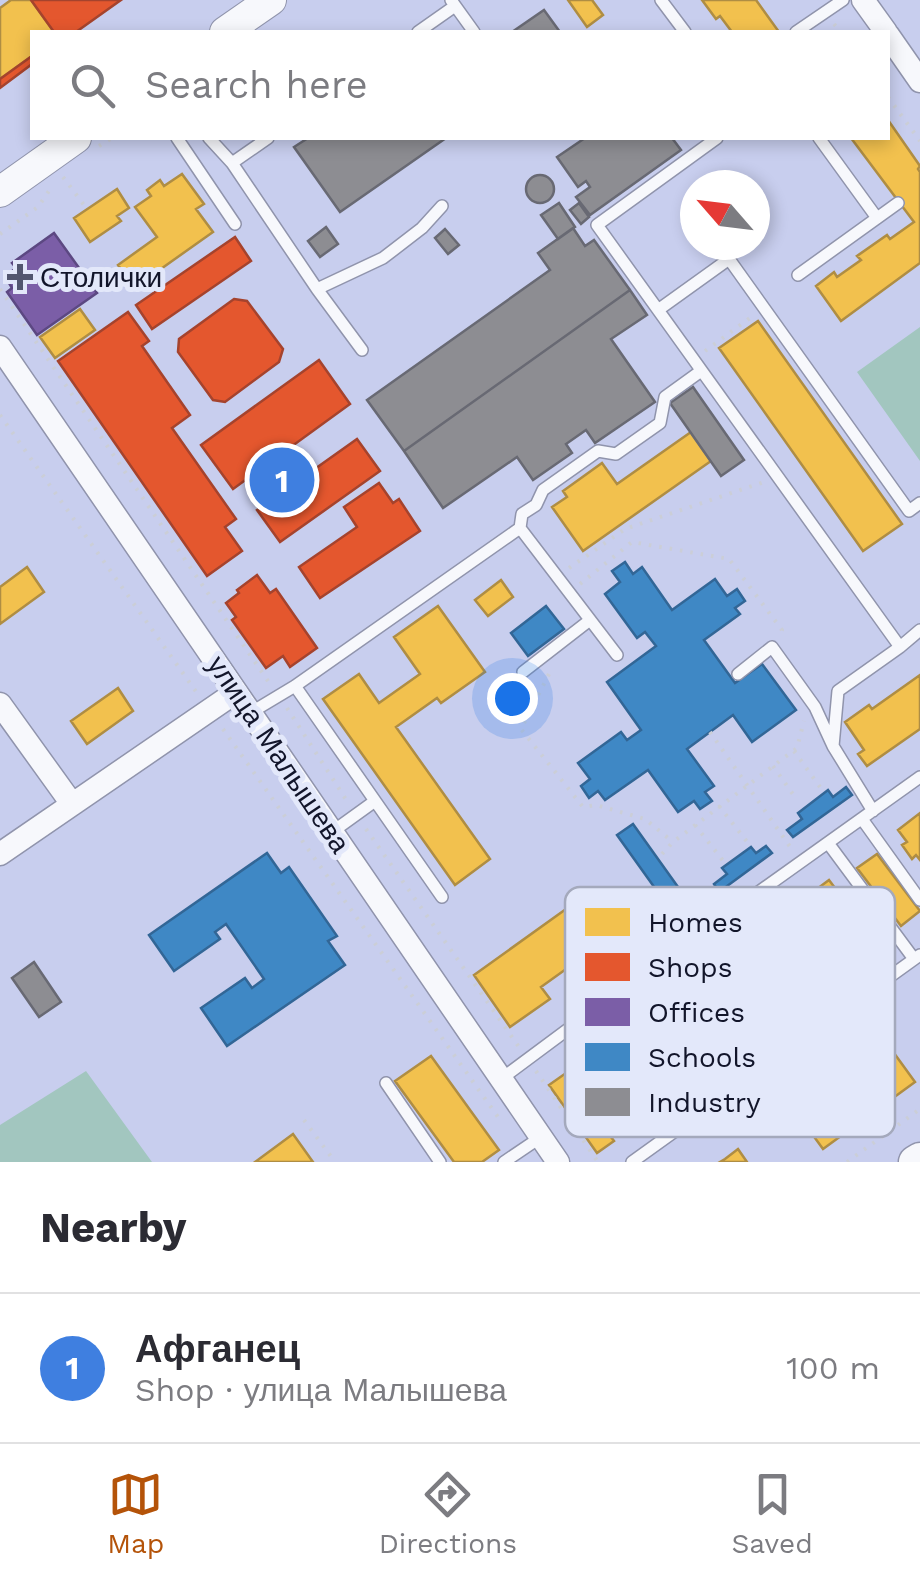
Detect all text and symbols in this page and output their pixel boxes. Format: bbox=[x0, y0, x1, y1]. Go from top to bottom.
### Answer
search box bbox=[30, 30, 890, 140]
icon: search bbox=[65, 58, 120, 113]
text: Search here bbox=[145, 63, 368, 107]
north arrow bbox=[680, 170, 770, 260]
place label: Столички bbox=[40, 261, 162, 294]
marker: Столички bbox=[9, 266, 31, 288]
pin: 1 bbox=[250, 442, 314, 518]
street label: улица Малышева bbox=[200, 650, 357, 859]
your location bbox=[487, 673, 538, 724]
legend bbox=[565, 887, 895, 1137]
text: Homes bbox=[648, 906, 743, 939]
text: Shops bbox=[648, 951, 732, 984]
text: Offices bbox=[648, 996, 745, 1029]
text: Schools bbox=[648, 1041, 756, 1074]
text: Industry bbox=[648, 1086, 761, 1119]
text: Nearby bbox=[40, 1203, 187, 1252]
text: Афганец bbox=[135, 1327, 300, 1371]
text: 1 bbox=[66, 1349, 79, 1387]
text: 100 m bbox=[786, 1349, 880, 1387]
text: Shop · улица Малышева bbox=[135, 1371, 507, 1409]
tab: Map bbox=[107, 1467, 164, 1560]
tab: Directions bbox=[379, 1467, 517, 1560]
tab: Saved bbox=[731, 1467, 813, 1560]

